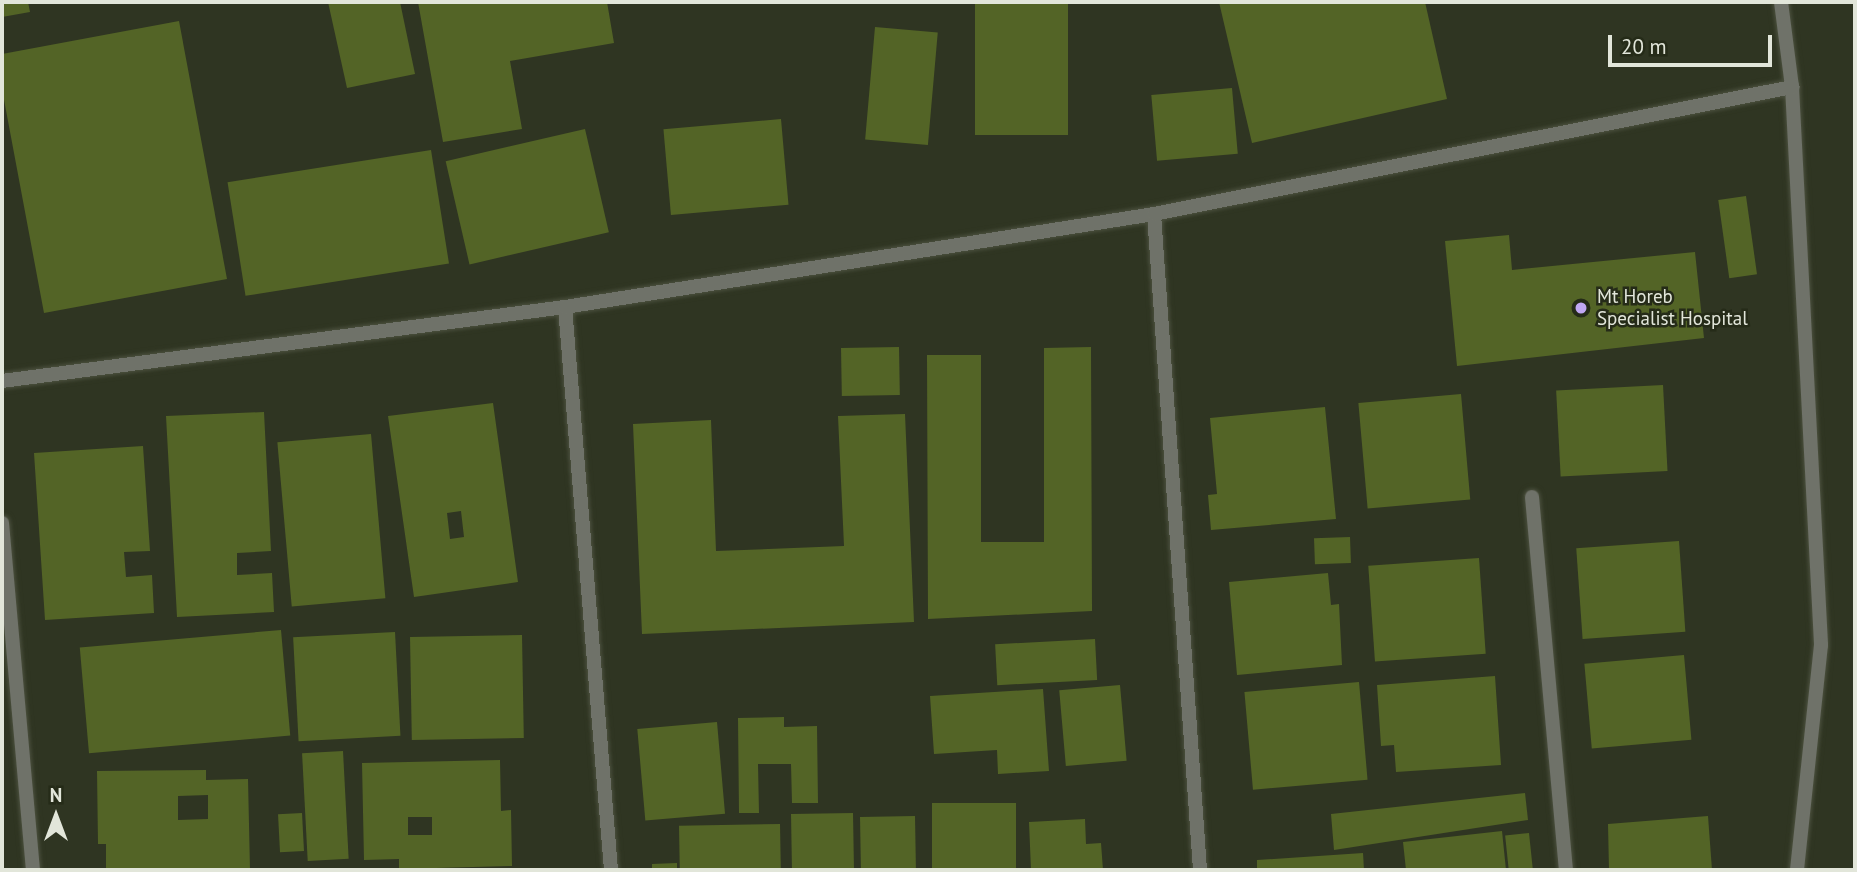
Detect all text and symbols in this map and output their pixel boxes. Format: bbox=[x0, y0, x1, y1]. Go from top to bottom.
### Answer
scale bar bbox=[1612, 21, 1776, 65]
text: 20 m bbox=[1621, 33, 1667, 60]
place label: Mt Horeb Specialist Hospital bbox=[1597, 286, 1748, 330]
marker: Mt Horeb Specialist Hospital bbox=[1571, 298, 1591, 318]
north arrow bbox=[21, 781, 91, 851]
text: N bbox=[50, 783, 62, 807]

